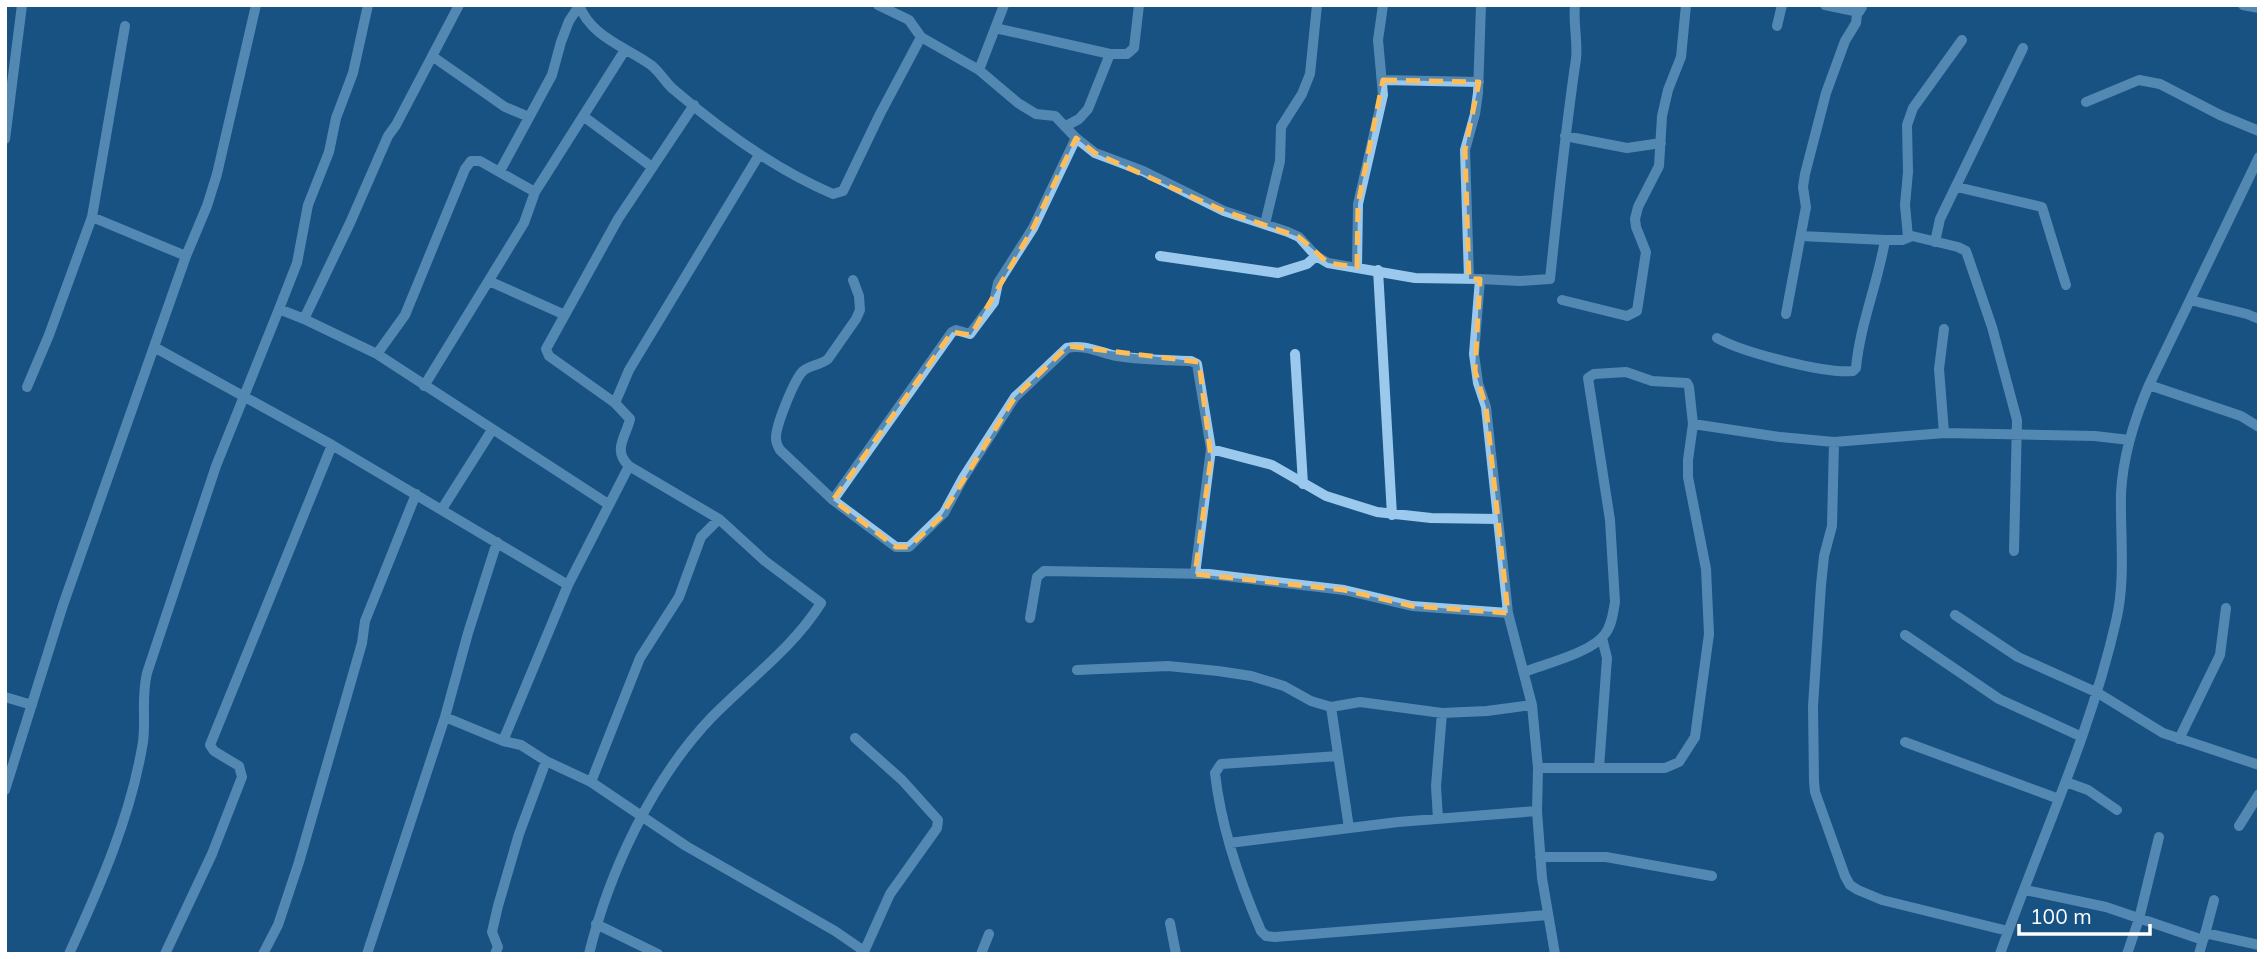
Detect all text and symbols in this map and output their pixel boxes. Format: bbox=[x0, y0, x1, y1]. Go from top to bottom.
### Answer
scale bar bbox=[2019, 892, 2150, 936]
text: 100 m bbox=[2030, 903, 2092, 929]

